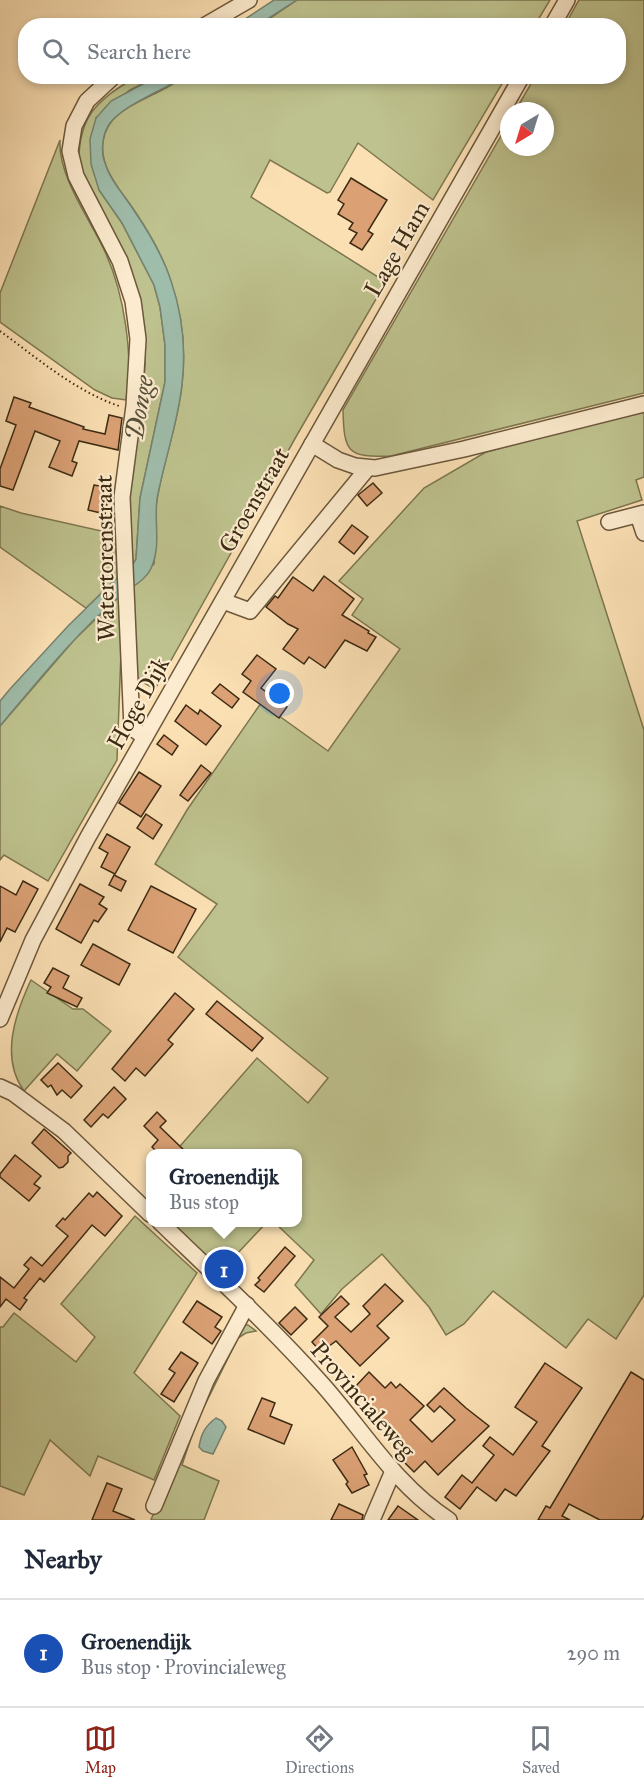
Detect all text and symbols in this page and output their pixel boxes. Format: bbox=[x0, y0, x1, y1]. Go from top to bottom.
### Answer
search box bbox=[18, 18, 626, 84]
icon: search bbox=[39, 35, 72, 68]
text: Search here bbox=[87, 38, 191, 65]
north arrow bbox=[500, 102, 554, 156]
street label: Lage Ham bbox=[358, 196, 436, 302]
water label: Donge bbox=[118, 372, 161, 443]
street label: Groenstraat bbox=[212, 442, 296, 558]
street label: Watertorenstraat bbox=[89, 474, 121, 642]
street label: Hoge Dijk bbox=[100, 651, 176, 755]
your location bbox=[265, 679, 294, 708]
popup bbox=[146, 1149, 302, 1227]
text: Groenendijk bbox=[169, 1163, 279, 1190]
text: Bus stop bbox=[169, 1190, 239, 1214]
pin: 1 bbox=[204, 1246, 244, 1292]
street label: Provincialeweg bbox=[304, 1335, 423, 1465]
text: Nearby bbox=[24, 1543, 102, 1575]
text: Groenendijk bbox=[81, 1628, 191, 1655]
text: 1 bbox=[40, 1641, 47, 1665]
text: 290 m bbox=[567, 1641, 620, 1665]
text: Bus stop · Provincialeweg bbox=[81, 1655, 286, 1679]
tab: Map bbox=[84, 1722, 117, 1777]
tab: Directions bbox=[285, 1722, 354, 1777]
tab: Saved bbox=[522, 1722, 560, 1777]

